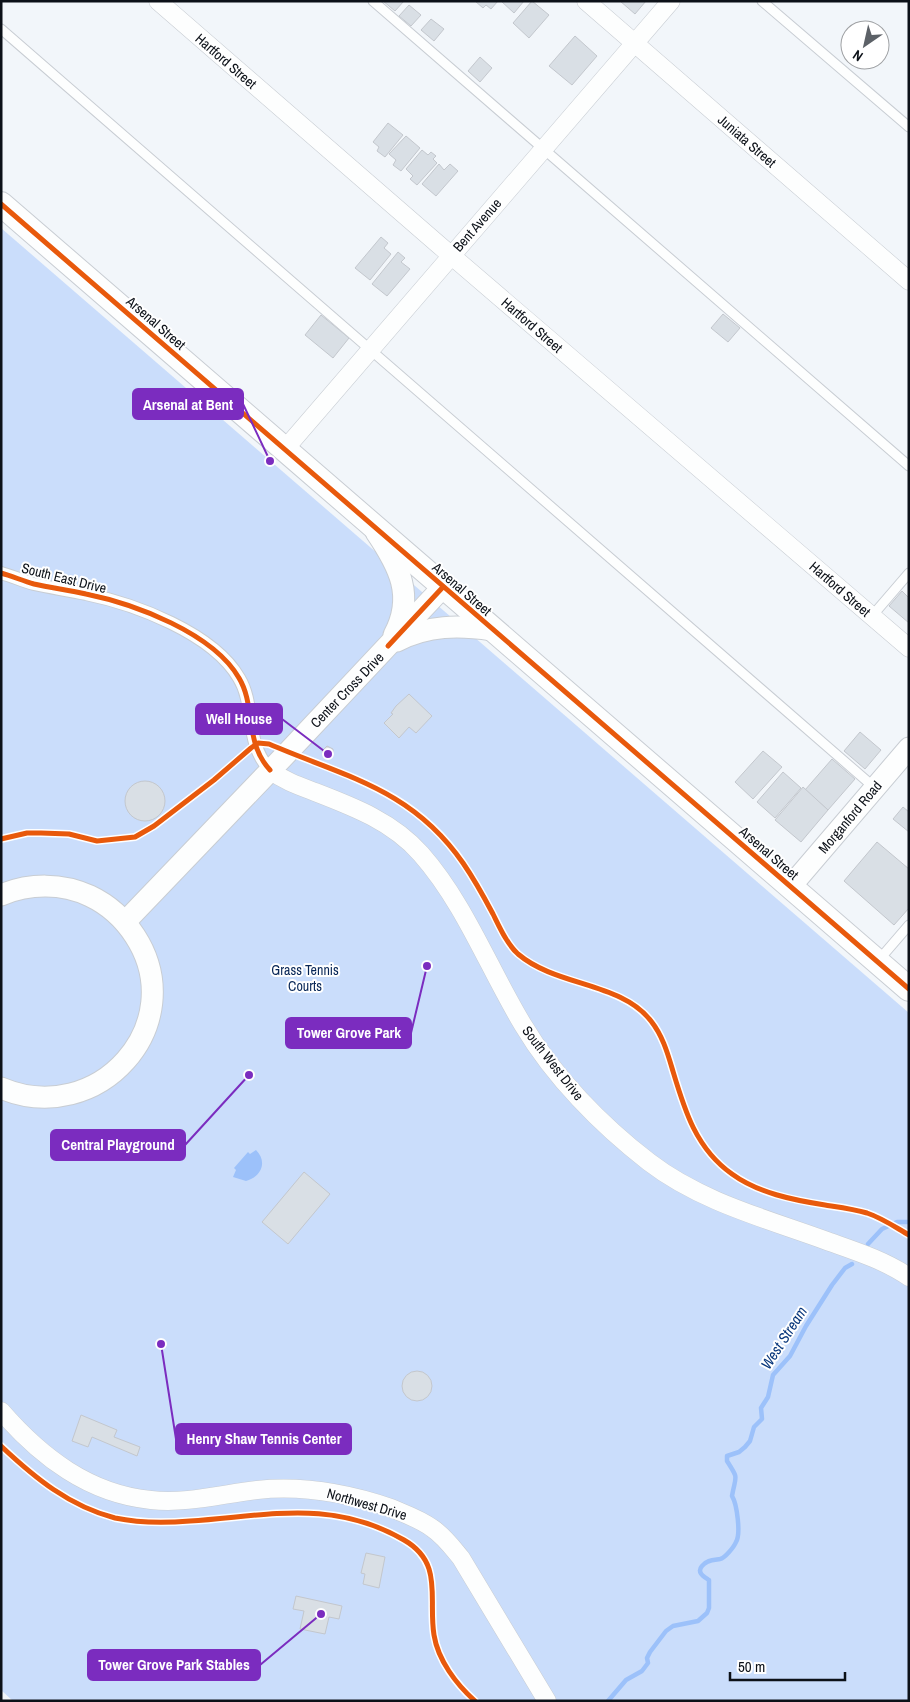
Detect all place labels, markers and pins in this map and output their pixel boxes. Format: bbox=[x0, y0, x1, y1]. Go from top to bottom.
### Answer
callout: Arsenal at Bent bbox=[133, 389, 243, 419]
callout: Well House bbox=[196, 704, 282, 734]
callout: Tower Grove Park bbox=[286, 1018, 411, 1048]
callout: Central Playground bbox=[51, 1130, 185, 1160]
callout: Henry Shaw Tennis Center bbox=[176, 1424, 351, 1454]
callout: Tower Grove Park Stables bbox=[88, 1650, 260, 1680]

